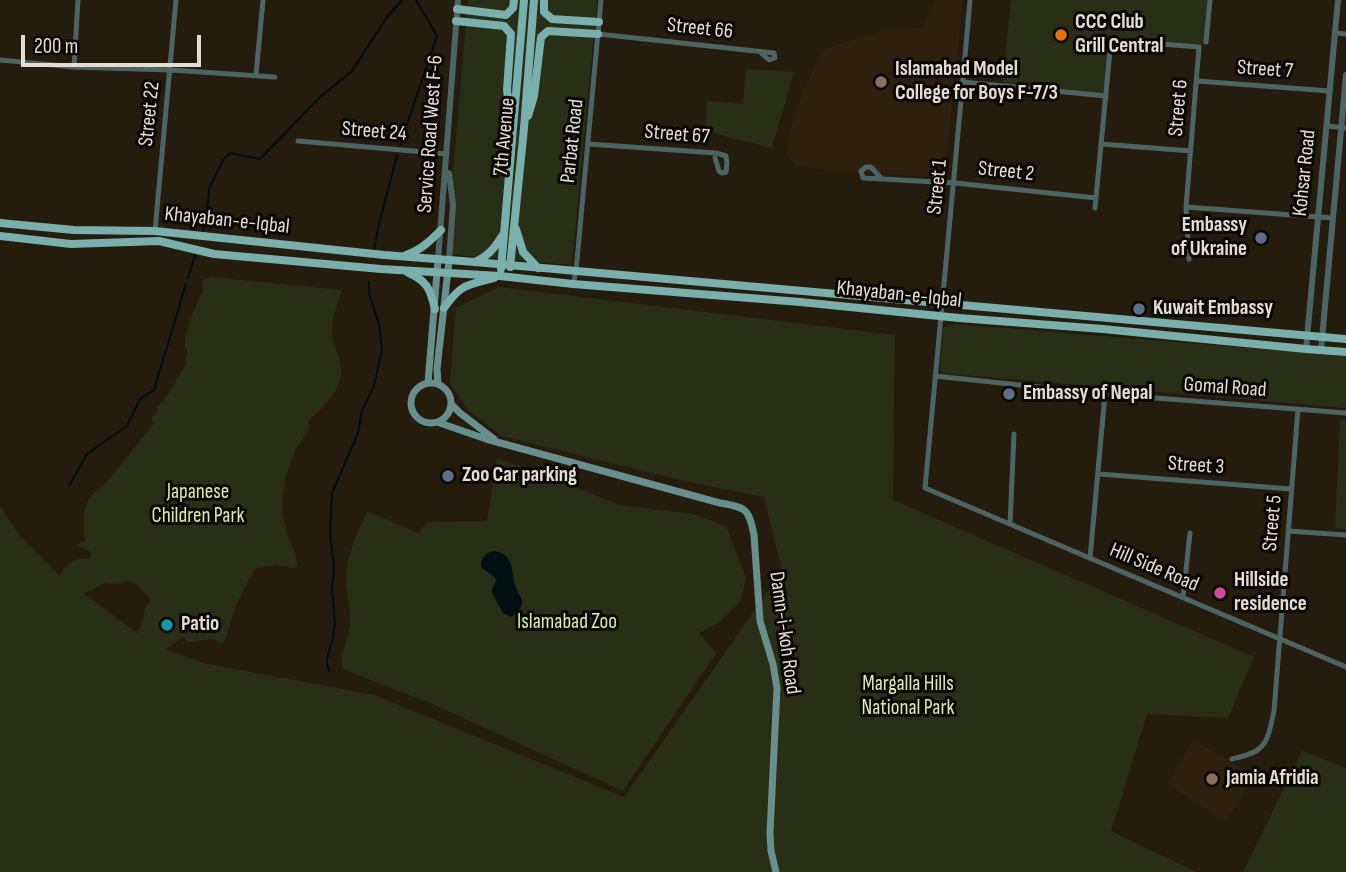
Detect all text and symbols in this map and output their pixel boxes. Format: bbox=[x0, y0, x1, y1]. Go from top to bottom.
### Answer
place label: CCC Club Grill Central bbox=[1075, 10, 1164, 60]
street label: Street 66 bbox=[666, 13, 734, 45]
scale bar bbox=[24, 21, 205, 65]
marker: CCC Club Grill Central bbox=[1053, 27, 1069, 43]
text: 200 m bbox=[34, 34, 78, 59]
street label: Service Road West F-6 bbox=[413, 54, 449, 214]
street label: Street 7 bbox=[1236, 55, 1294, 85]
place label: Islamabad Model College for Boys F-7/3 bbox=[895, 57, 1058, 107]
marker: Islamabad Model College for Boys F-7/3 bbox=[873, 74, 889, 90]
street label: Street 6 bbox=[1164, 79, 1194, 137]
street label: Street 22 bbox=[134, 80, 166, 148]
street label: 7th Avenue bbox=[489, 97, 521, 177]
street label: Parbat Road bbox=[556, 98, 590, 184]
street label: Street 24 bbox=[341, 117, 407, 147]
street label: Street 67 bbox=[643, 120, 711, 150]
street label: Kohsar Road bbox=[1288, 129, 1322, 217]
street label: Street 2 bbox=[977, 157, 1035, 187]
street label: Street 1 bbox=[923, 158, 953, 216]
street label: Khayaban-e-Iqbal bbox=[163, 202, 291, 240]
place label: Embassy of Ukraine bbox=[1171, 213, 1247, 263]
marker: Embassy of Ukraine bbox=[1253, 230, 1269, 246]
street label: Khayaban-e-Iqbal bbox=[835, 276, 963, 314]
place label: Kuwait Embassy bbox=[1153, 296, 1273, 322]
marker: Kuwait Embassy bbox=[1131, 301, 1147, 317]
street label: Gomal Road bbox=[1183, 373, 1267, 403]
place label: Embassy of Nepal bbox=[1023, 381, 1153, 407]
marker: Embassy of Nepal bbox=[1001, 386, 1017, 402]
street label: Street 3 bbox=[1167, 451, 1225, 481]
place label: Zoo Car parking bbox=[462, 463, 577, 489]
marker: Zoo Car parking bbox=[440, 468, 456, 484]
park label: Japanese Children Park bbox=[152, 480, 244, 530]
street label: Street 5 bbox=[1258, 494, 1288, 552]
street label: Hill Side Road bbox=[1106, 538, 1202, 598]
place label: Hillside residence bbox=[1234, 568, 1307, 618]
street label: Damn-i-koh Road bbox=[763, 570, 805, 696]
marker: Hillside residence bbox=[1212, 585, 1228, 601]
park label: Islamabad Zoo bbox=[517, 610, 617, 636]
place label: Patio bbox=[181, 612, 219, 638]
marker: Patio bbox=[159, 617, 175, 633]
park label: Margalla Hills National Park bbox=[862, 672, 954, 722]
place label: Jamia Afridia bbox=[1226, 766, 1319, 792]
marker: Jamia Afridia bbox=[1204, 771, 1220, 787]

